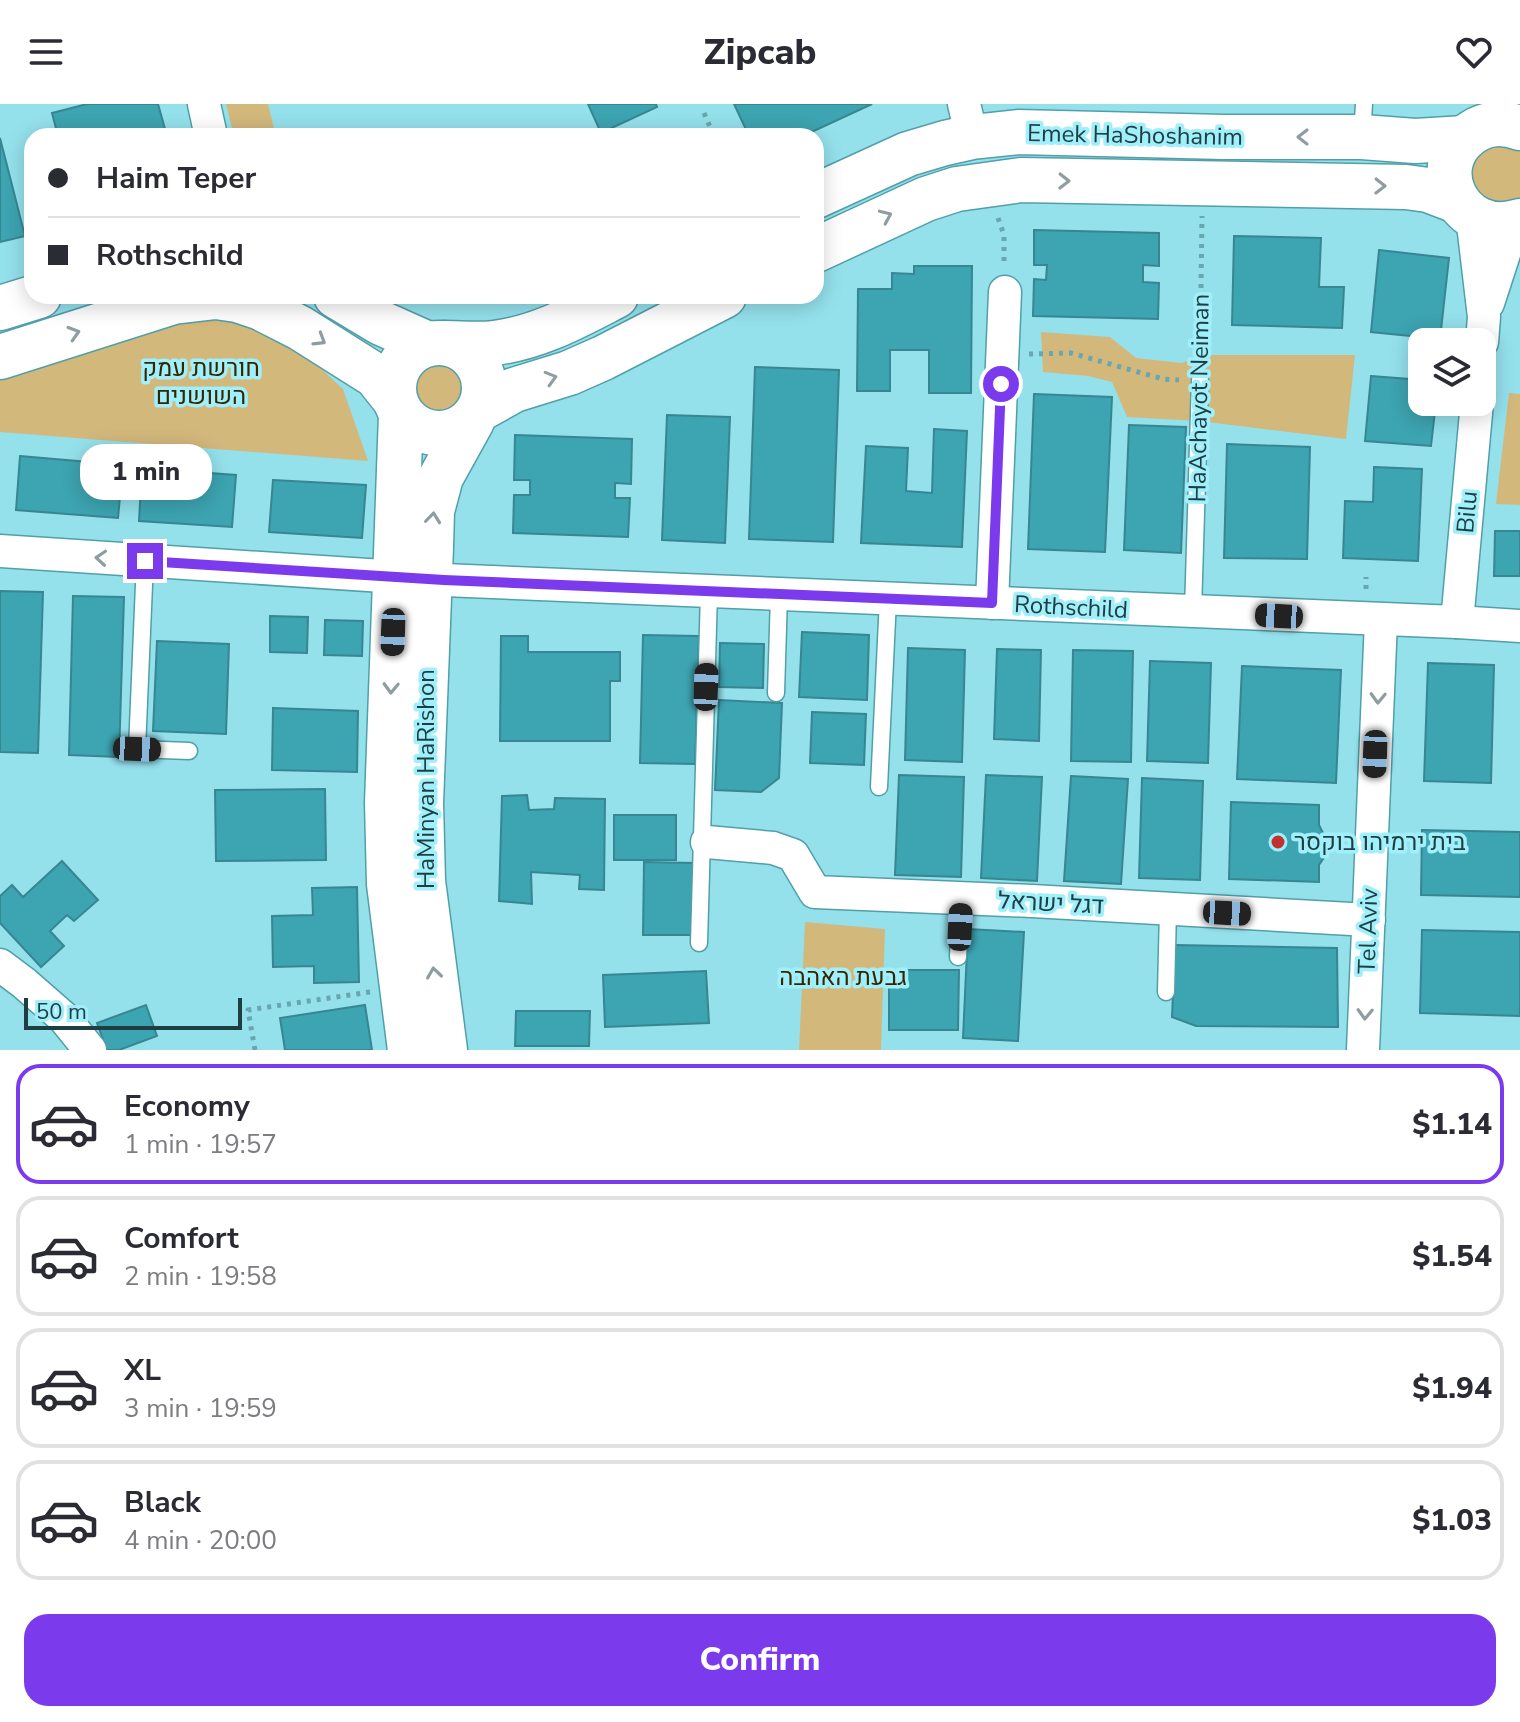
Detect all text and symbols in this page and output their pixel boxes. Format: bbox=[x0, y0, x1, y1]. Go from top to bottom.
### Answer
text: Zipcab bbox=[704, 28, 816, 77]
icon: menu bbox=[24, 30, 68, 74]
icon: heart bbox=[1452, 30, 1496, 74]
street label: Emek HaShoshanim bbox=[1027, 117, 1243, 153]
one-way arrow bbox=[1296, 128, 1309, 146]
text: Haim Teper bbox=[96, 158, 256, 199]
one-way arrow bbox=[1058, 172, 1071, 190]
one-way arrow bbox=[1374, 178, 1387, 195]
one-way arrow bbox=[878, 210, 893, 226]
text: Rothschild bbox=[96, 235, 244, 276]
street label: HaAchayot Neiman bbox=[1181, 293, 1217, 503]
one-way arrow bbox=[67, 326, 81, 342]
map controls bbox=[1408, 328, 1496, 416]
button: layers bbox=[1408, 328, 1496, 416]
one-way arrow bbox=[311, 330, 326, 345]
park label: חורשת עמק השושנים bbox=[142, 352, 260, 412]
route start bbox=[983, 366, 1019, 402]
one-way arrow bbox=[544, 371, 558, 387]
callout: 1 min bbox=[79, 445, 211, 501]
text: 1 min bbox=[112, 454, 180, 489]
street label: Bilu bbox=[1449, 489, 1485, 535]
one-way arrow bbox=[424, 511, 441, 524]
route end bbox=[127, 543, 163, 579]
one-way arrow bbox=[94, 550, 107, 567]
street label: Rothschild bbox=[1013, 588, 1129, 626]
car bbox=[1254, 603, 1304, 629]
car bbox=[380, 608, 406, 656]
car bbox=[693, 663, 719, 711]
street label: HaMinyan HaRishon bbox=[410, 669, 442, 889]
one-way arrow bbox=[383, 682, 400, 695]
one-way arrow bbox=[1369, 692, 1386, 705]
car bbox=[1362, 730, 1388, 778]
car bbox=[113, 736, 161, 762]
place label: בית ירמיהו בוקסר bbox=[1294, 826, 1466, 858]
marker: בית ירמיהו בוקסר bbox=[1269, 833, 1287, 851]
street label: דגל ישראל bbox=[997, 884, 1105, 922]
street label: Tel Aviv bbox=[1351, 887, 1386, 974]
car bbox=[1202, 900, 1252, 926]
car bbox=[947, 902, 973, 952]
park label: גבעת האהבה bbox=[779, 961, 907, 993]
one-way arrow bbox=[426, 966, 443, 980]
scale bar bbox=[24, 994, 242, 1030]
text: 50 m bbox=[36, 997, 87, 1027]
one-way arrow bbox=[1356, 1008, 1373, 1021]
text: Economy bbox=[124, 1086, 250, 1127]
icon: car bbox=[28, 1088, 100, 1160]
text: $1.14 bbox=[1412, 1104, 1492, 1145]
text: 1 min · 19:57 bbox=[124, 1127, 277, 1162]
text: Comfort bbox=[124, 1218, 239, 1259]
icon: car bbox=[28, 1220, 100, 1292]
text: $1.54 bbox=[1412, 1236, 1492, 1277]
text: 2 min · 19:58 bbox=[124, 1259, 277, 1294]
text: XL bbox=[124, 1350, 161, 1391]
icon: car bbox=[28, 1352, 100, 1424]
text: $1.94 bbox=[1412, 1368, 1492, 1409]
text: 3 min · 19:59 bbox=[124, 1391, 277, 1426]
text: Black bbox=[124, 1482, 201, 1523]
icon: car bbox=[28, 1484, 100, 1556]
text: $1.03 bbox=[1412, 1500, 1492, 1541]
text: 4 min · 20:00 bbox=[124, 1523, 277, 1558]
button: Confirm bbox=[24, 1614, 1496, 1706]

